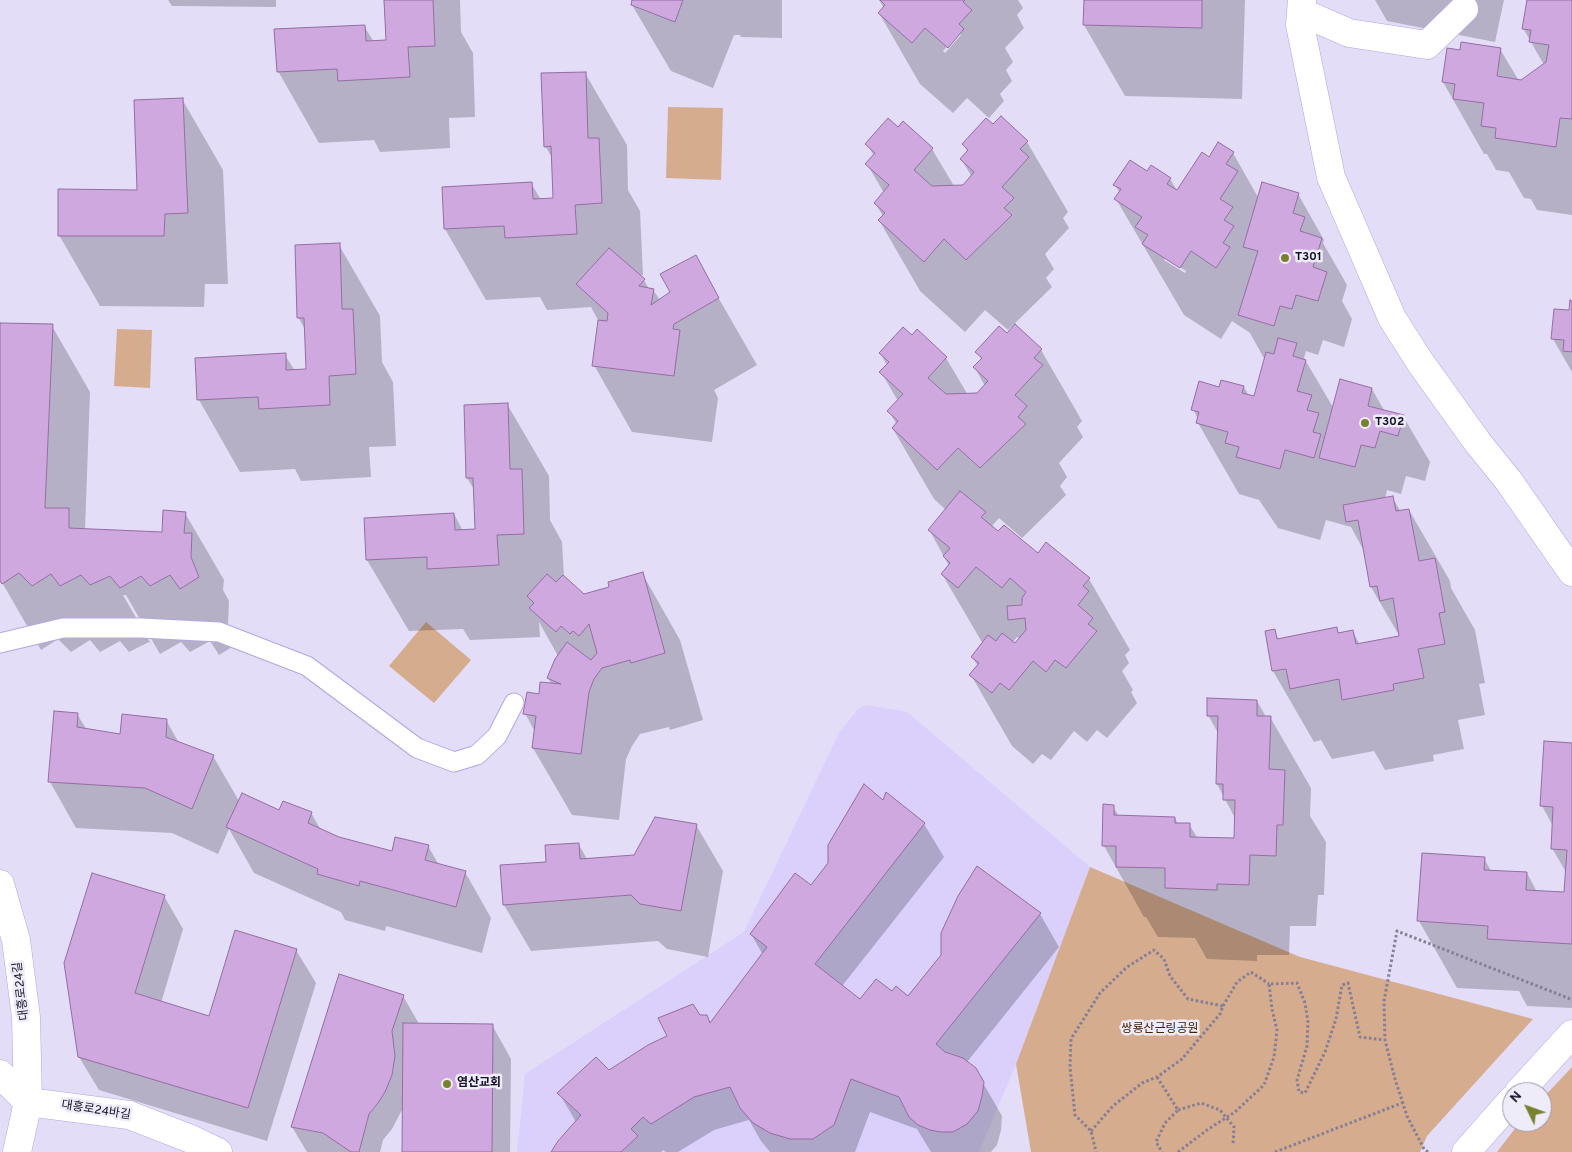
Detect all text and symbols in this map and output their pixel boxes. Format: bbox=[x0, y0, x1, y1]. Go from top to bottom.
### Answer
place label: T301 bbox=[1295, 251, 1322, 265]
marker: T301 bbox=[1279, 252, 1291, 264]
place label: T302 bbox=[1375, 416, 1404, 430]
marker: T302 bbox=[1359, 417, 1371, 429]
street label: 대흥로24길 bbox=[11, 961, 33, 1021]
park label: 쌍룡산근링공원 bbox=[1121, 1023, 1199, 1037]
place label: 염산교회 bbox=[457, 1077, 501, 1091]
marker: 염산교회 bbox=[441, 1078, 453, 1090]
north arrow bbox=[1502, 1082, 1552, 1132]
text: N bbox=[1507, 1088, 1526, 1107]
street label: 대흥로24바길 bbox=[60, 1098, 132, 1124]

